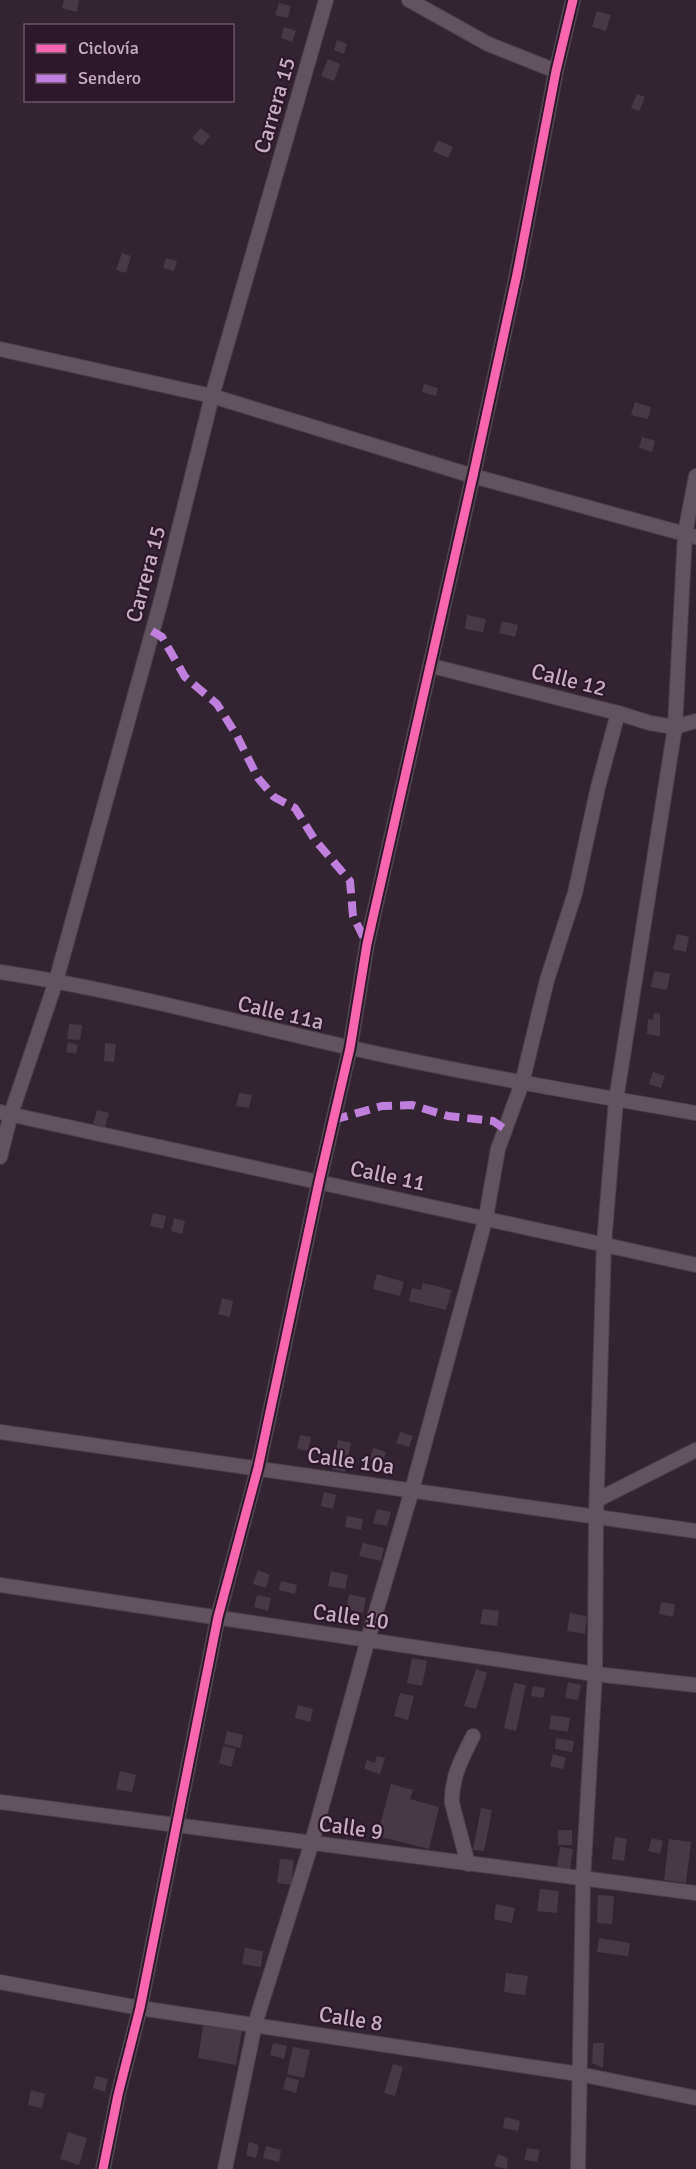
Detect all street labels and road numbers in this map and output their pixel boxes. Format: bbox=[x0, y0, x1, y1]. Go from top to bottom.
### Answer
street label: Carrera 15 bbox=[248, 54, 301, 156]
street label: Carrera 15 bbox=[120, 523, 171, 625]
street label: Calle 12 bbox=[529, 657, 609, 702]
street label: Calle 11a bbox=[235, 989, 327, 1035]
street label: Calle 11 bbox=[348, 1154, 428, 1197]
street label: Calle 10a bbox=[306, 1441, 396, 1480]
street label: Calle 10 bbox=[311, 1598, 391, 1635]
street label: Calle 9 bbox=[317, 1810, 385, 1845]
street label: Calle 8 bbox=[317, 2000, 385, 2037]

